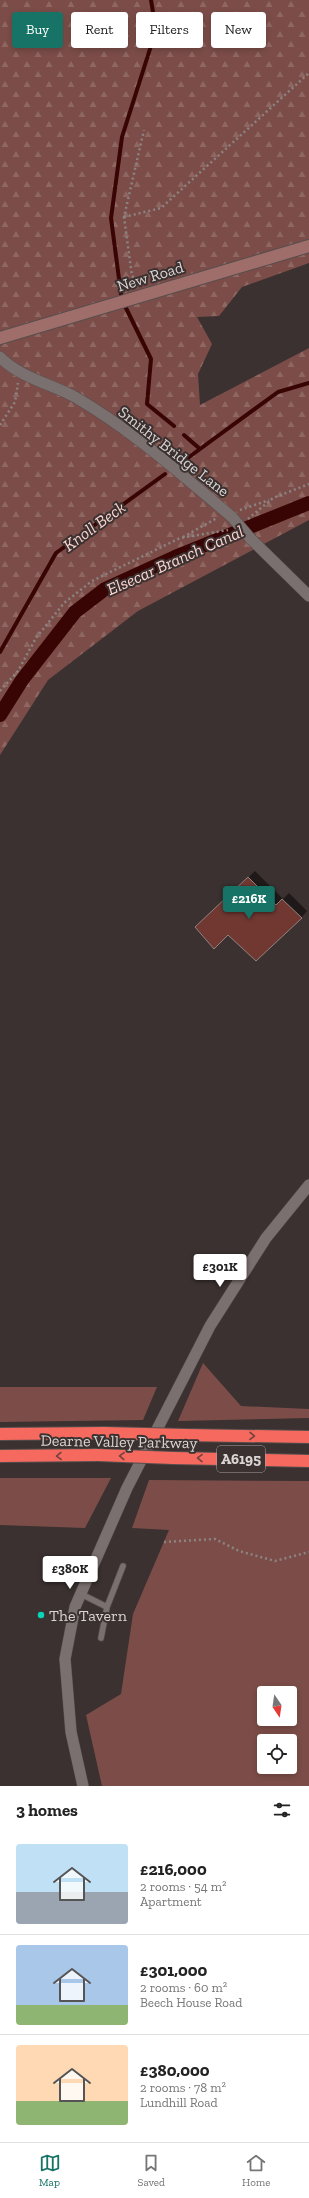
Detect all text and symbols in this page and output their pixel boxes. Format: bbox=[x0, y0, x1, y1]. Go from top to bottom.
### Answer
chip: Buy bbox=[12, 12, 63, 48]
chip: Rent bbox=[71, 12, 128, 48]
chip: Filters bbox=[136, 12, 203, 48]
chip: New bbox=[211, 12, 266, 48]
street label: New Road bbox=[114, 257, 186, 296]
street label: Smithy Bridge Lane bbox=[114, 402, 233, 501]
water label: Knoll Beck bbox=[59, 497, 129, 555]
water label: Elsecar Branch Canal bbox=[104, 521, 246, 599]
pin: £216K bbox=[221, 886, 277, 920]
text: £216K bbox=[232, 891, 266, 906]
pin: £301K bbox=[192, 1254, 248, 1288]
text: £301K bbox=[203, 1259, 237, 1274]
street label: Dearne Valley Parkway bbox=[40, 1431, 198, 1452]
one-way arrow bbox=[249, 1432, 255, 1440]
road number: A6195 bbox=[217, 1446, 265, 1472]
one-way arrow bbox=[56, 1452, 62, 1460]
one-way arrow bbox=[119, 1452, 125, 1460]
one-way arrow bbox=[197, 1454, 203, 1462]
pin: £380K bbox=[42, 1556, 98, 1590]
text: £380K bbox=[52, 1561, 88, 1576]
place label: The Tavern bbox=[49, 1606, 128, 1625]
marker: The Tavern bbox=[36, 1610, 46, 1620]
north arrow bbox=[257, 1686, 297, 1726]
map controls bbox=[257, 1686, 297, 1774]
button: locate bbox=[257, 1734, 297, 1774]
icon: filters bbox=[271, 1799, 293, 1821]
text: 3 homes bbox=[16, 1800, 78, 1820]
text: £216,000 bbox=[140, 1859, 207, 1879]
icon: home bbox=[48, 1860, 96, 1908]
text: 2 rooms · 54 m² bbox=[140, 1879, 226, 1894]
text: Apartment bbox=[140, 1894, 202, 1909]
text: £301,000 bbox=[140, 1960, 207, 1980]
icon: home bbox=[48, 1961, 96, 2009]
text: 2 rooms · 60 m² bbox=[140, 1980, 227, 1995]
text: Beech House Road bbox=[140, 1995, 242, 2010]
text: £380,000 bbox=[140, 2060, 210, 2080]
icon: home bbox=[48, 2061, 96, 2109]
text: 2 rooms · 78 m² bbox=[140, 2080, 226, 2095]
text: Lundhill Road bbox=[140, 2095, 218, 2110]
tab: Map bbox=[39, 2152, 61, 2189]
tab: Saved bbox=[138, 2152, 165, 2189]
tab: Home bbox=[242, 2152, 270, 2189]

